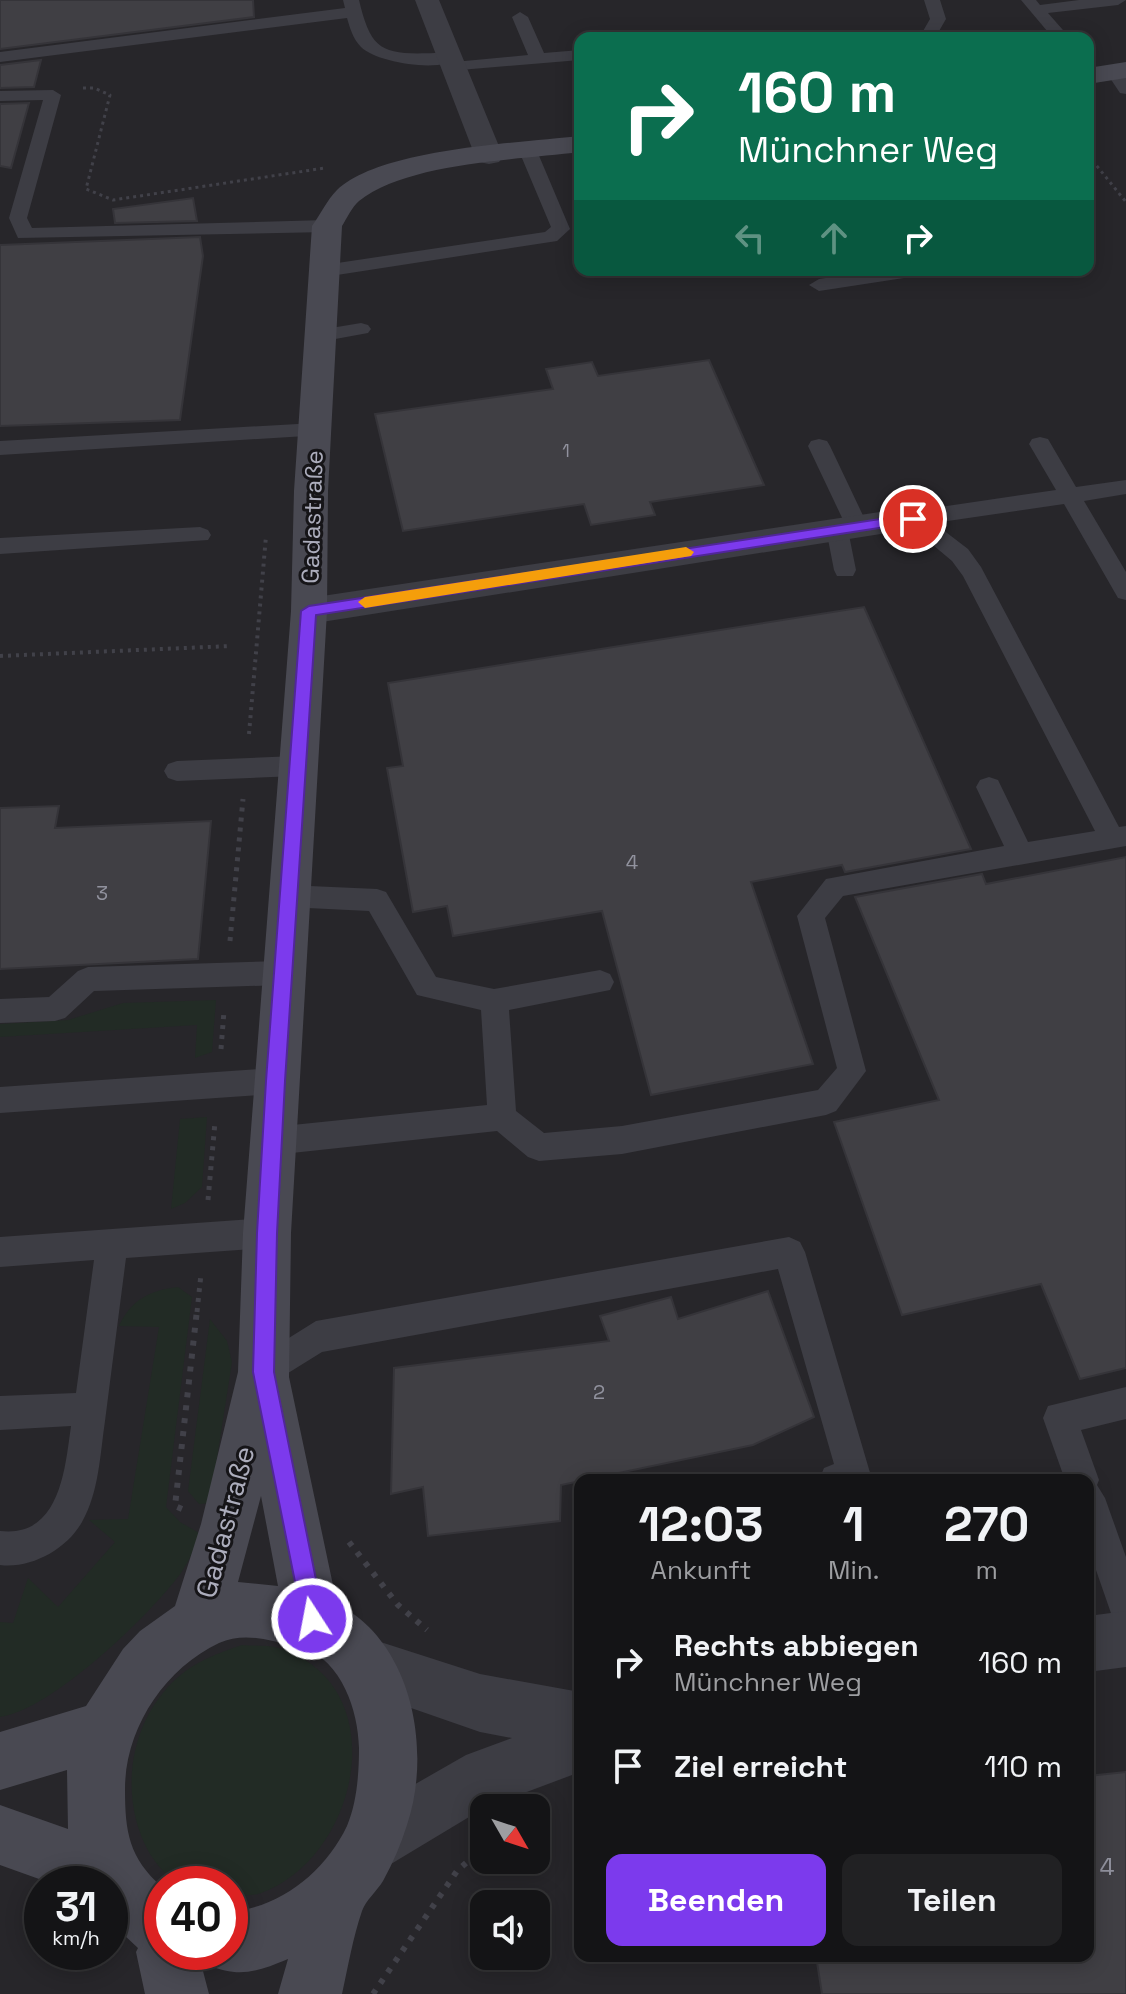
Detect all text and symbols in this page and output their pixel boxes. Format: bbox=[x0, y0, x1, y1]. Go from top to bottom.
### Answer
text: 160 m bbox=[738, 57, 896, 128]
icon: right bbox=[606, 64, 710, 168]
text: Münchner Weg bbox=[738, 127, 998, 173]
icon: left bbox=[728, 216, 772, 260]
icon: ahead bbox=[812, 216, 856, 260]
icon: right bbox=[896, 216, 940, 260]
house number: 1 bbox=[562, 439, 570, 462]
street label: Gadastraße bbox=[294, 450, 330, 584]
pin bbox=[879, 485, 947, 553]
icon: arrive bbox=[891, 497, 935, 541]
house number: 4 bbox=[626, 849, 638, 875]
house number: 3 bbox=[96, 880, 108, 906]
house number: 2 bbox=[593, 1379, 605, 1405]
street label: Gadastraße bbox=[187, 1442, 263, 1602]
text: 12:03 bbox=[639, 1494, 763, 1555]
text: 1 bbox=[843, 1494, 864, 1555]
text: 270 bbox=[944, 1494, 1029, 1555]
text: Ankunft bbox=[651, 1553, 751, 1587]
text: Min. bbox=[828, 1553, 879, 1587]
text: m bbox=[975, 1553, 998, 1587]
position arrow bbox=[270, 1577, 354, 1661]
text: Rechts abbiegen bbox=[674, 1626, 919, 1665]
icon: right bbox=[606, 1640, 650, 1684]
text: 160 m bbox=[978, 1643, 1062, 1682]
text: Münchner Weg bbox=[674, 1665, 862, 1699]
icon: arrive bbox=[606, 1744, 650, 1788]
text: Ziel erreicht bbox=[674, 1747, 847, 1786]
text: 110 m bbox=[984, 1747, 1062, 1786]
north arrow bbox=[470, 1794, 550, 1874]
map controls bbox=[470, 1794, 550, 1970]
house number: 4 bbox=[1100, 1851, 1115, 1882]
button: Beenden bbox=[606, 1854, 826, 1946]
button: Teilen bbox=[842, 1854, 1062, 1946]
speed limit sign: 40 bbox=[144, 1866, 248, 1970]
text: 31 bbox=[55, 1882, 97, 1933]
button: sound bbox=[470, 1890, 550, 1970]
text: km/h bbox=[52, 1925, 100, 1951]

